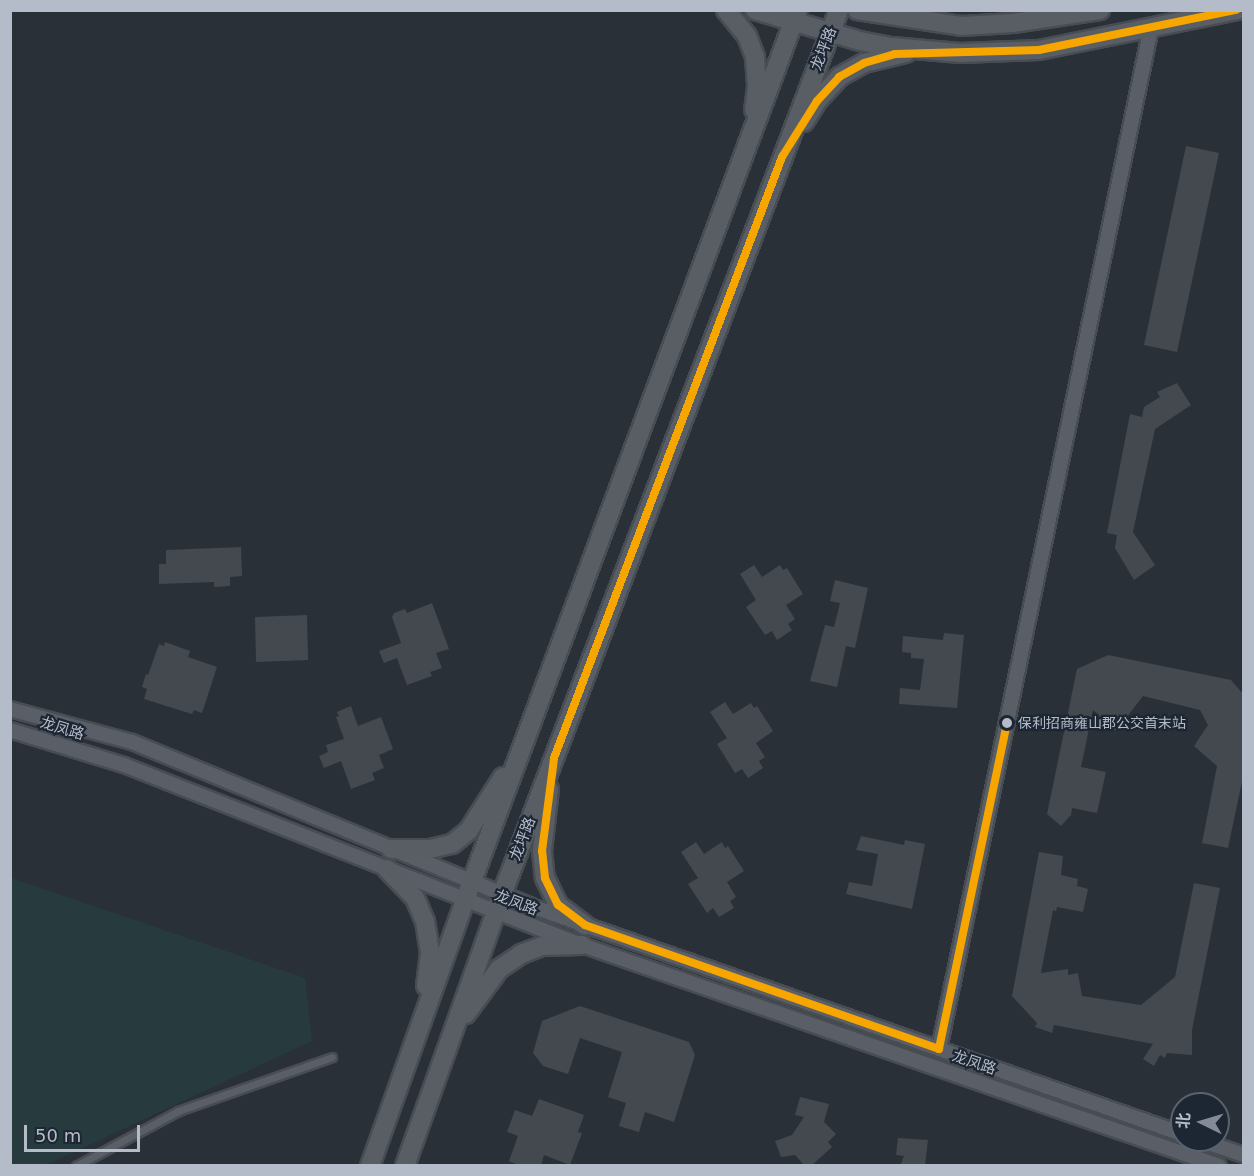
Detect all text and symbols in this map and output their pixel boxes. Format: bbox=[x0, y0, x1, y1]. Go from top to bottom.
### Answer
street label: 龙坪路 bbox=[808, 25, 840, 73]
street label: 龙凤路 bbox=[38, 714, 86, 744]
place label: 保利招商雍山郡公交首末站 bbox=[1018, 715, 1186, 731]
marker: 保利招商雍山郡公交首末站 bbox=[1001, 717, 1013, 729]
street label: 龙坪路 bbox=[507, 815, 539, 863]
street label: 龙凤路 bbox=[492, 887, 540, 919]
street label: 龙凤路 bbox=[950, 1047, 998, 1079]
north arrow bbox=[1170, 1092, 1230, 1152]
text: 北 bbox=[1173, 1112, 1194, 1129]
scale bar bbox=[27, 1113, 142, 1151]
text: 50 m bbox=[35, 1125, 81, 1146]

